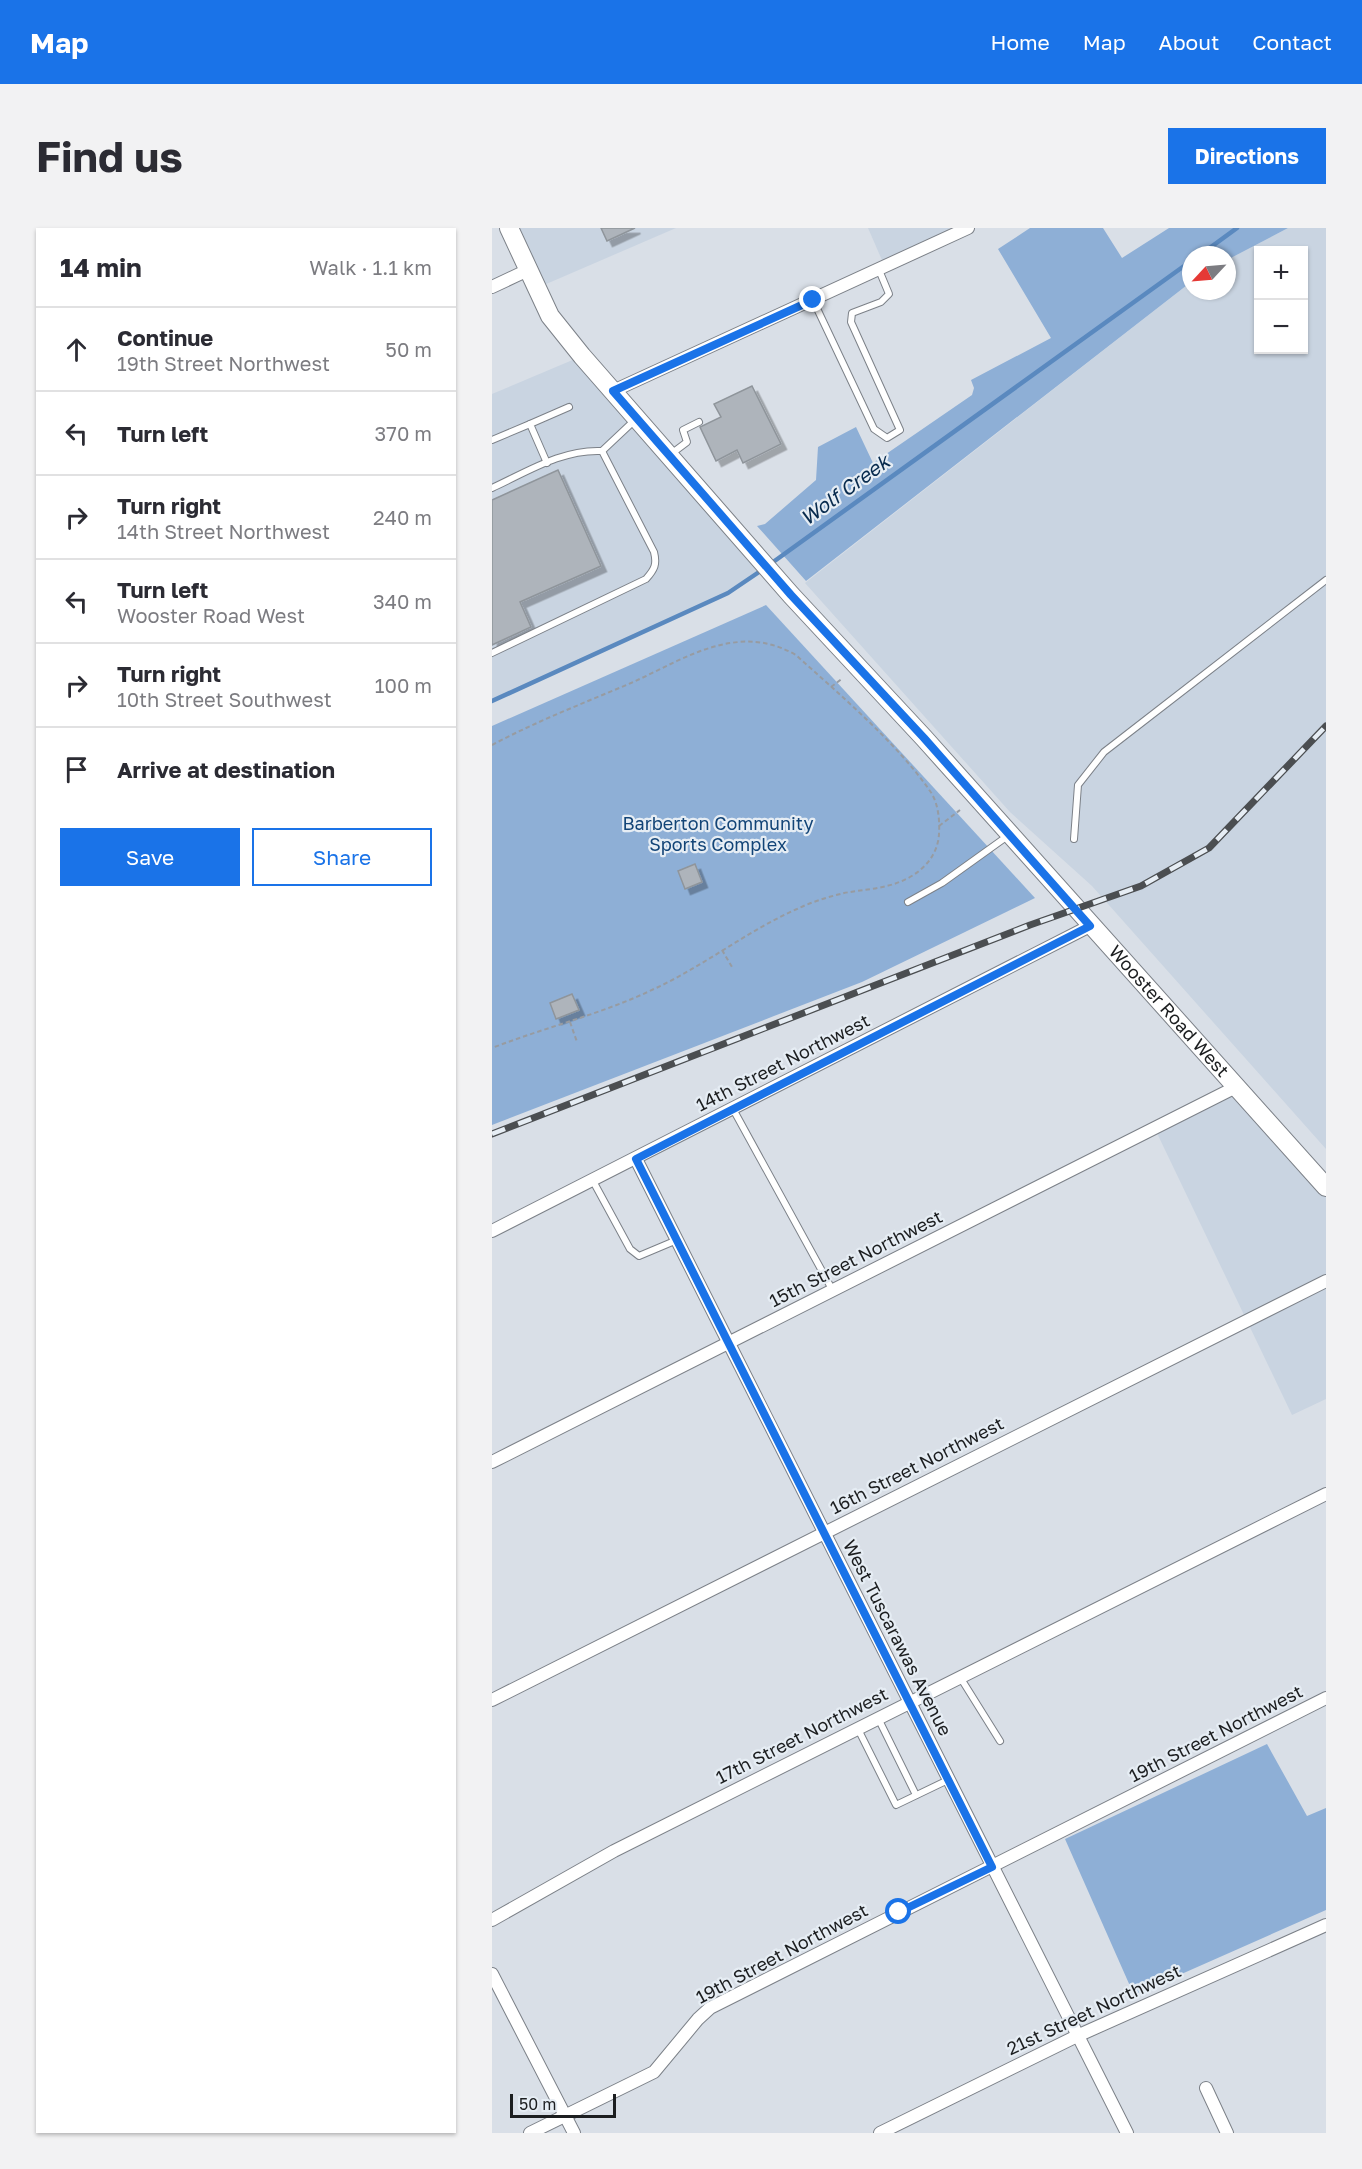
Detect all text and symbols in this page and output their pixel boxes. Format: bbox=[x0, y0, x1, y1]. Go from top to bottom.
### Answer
text: Map bbox=[30, 26, 88, 59]
text: Home bbox=[990, 29, 1050, 55]
text: Map bbox=[1083, 29, 1126, 55]
text: About bbox=[1159, 29, 1219, 55]
text: Contact bbox=[1252, 29, 1332, 55]
button: Directions bbox=[1168, 128, 1326, 184]
text: Find us bbox=[36, 131, 183, 181]
north arrow bbox=[1182, 246, 1236, 300]
map controls bbox=[1254, 246, 1308, 354]
button: + bbox=[1254, 246, 1308, 300]
text: 14 min bbox=[60, 252, 142, 283]
text: Walk · 1.1 km bbox=[309, 255, 432, 279]
route end bbox=[799, 286, 825, 312]
button: − bbox=[1254, 300, 1308, 354]
text: Continue bbox=[117, 324, 213, 351]
icon: ahead bbox=[60, 333, 93, 366]
text: 50 m bbox=[385, 337, 432, 361]
text: 19th Street Northwest bbox=[117, 351, 330, 375]
icon: left bbox=[60, 417, 93, 450]
text: Turn left bbox=[117, 420, 208, 447]
text: 370 m bbox=[375, 421, 432, 445]
water label: Wolf Creek bbox=[795, 447, 896, 530]
text: Turn right bbox=[117, 492, 221, 519]
icon: right bbox=[60, 501, 93, 534]
text: 240 m bbox=[373, 505, 432, 529]
text: 14th Street Northwest bbox=[117, 519, 330, 543]
text: Turn left bbox=[117, 576, 208, 603]
icon: left bbox=[60, 585, 93, 618]
text: 340 m bbox=[373, 589, 432, 613]
text: Wooster Road West bbox=[117, 603, 305, 627]
text: Turn right bbox=[117, 660, 221, 687]
icon: right bbox=[60, 669, 93, 702]
text: 100 m bbox=[375, 673, 432, 697]
text: 10th Street Southwest bbox=[117, 687, 332, 711]
icon: arrive bbox=[60, 753, 93, 786]
text: Arrive at destination bbox=[117, 756, 335, 783]
park label: Barberton Community Sports Complex bbox=[622, 812, 814, 855]
button: Save bbox=[60, 828, 240, 886]
button: Share bbox=[252, 828, 432, 886]
street label: Wooster Road West bbox=[1105, 940, 1234, 1081]
street label: 14th Street Northwest bbox=[692, 1009, 873, 1115]
street label: 15th Street Northwest bbox=[765, 1205, 946, 1311]
street label: 16th Street Northwest bbox=[826, 1412, 1007, 1518]
street label: West Tuscarawas Avenue bbox=[839, 1536, 957, 1739]
street label: 19th Street Northwest bbox=[1125, 1680, 1306, 1786]
street label: 17th Street Northwest bbox=[712, 1682, 891, 1788]
street label: 19th Street Northwest bbox=[692, 1898, 871, 2008]
route start bbox=[885, 1898, 911, 1924]
street label: 21st Street Northwest bbox=[1003, 1959, 1184, 2059]
scale bar bbox=[510, 2091, 616, 2118]
text: 50 m bbox=[519, 2094, 556, 2114]

